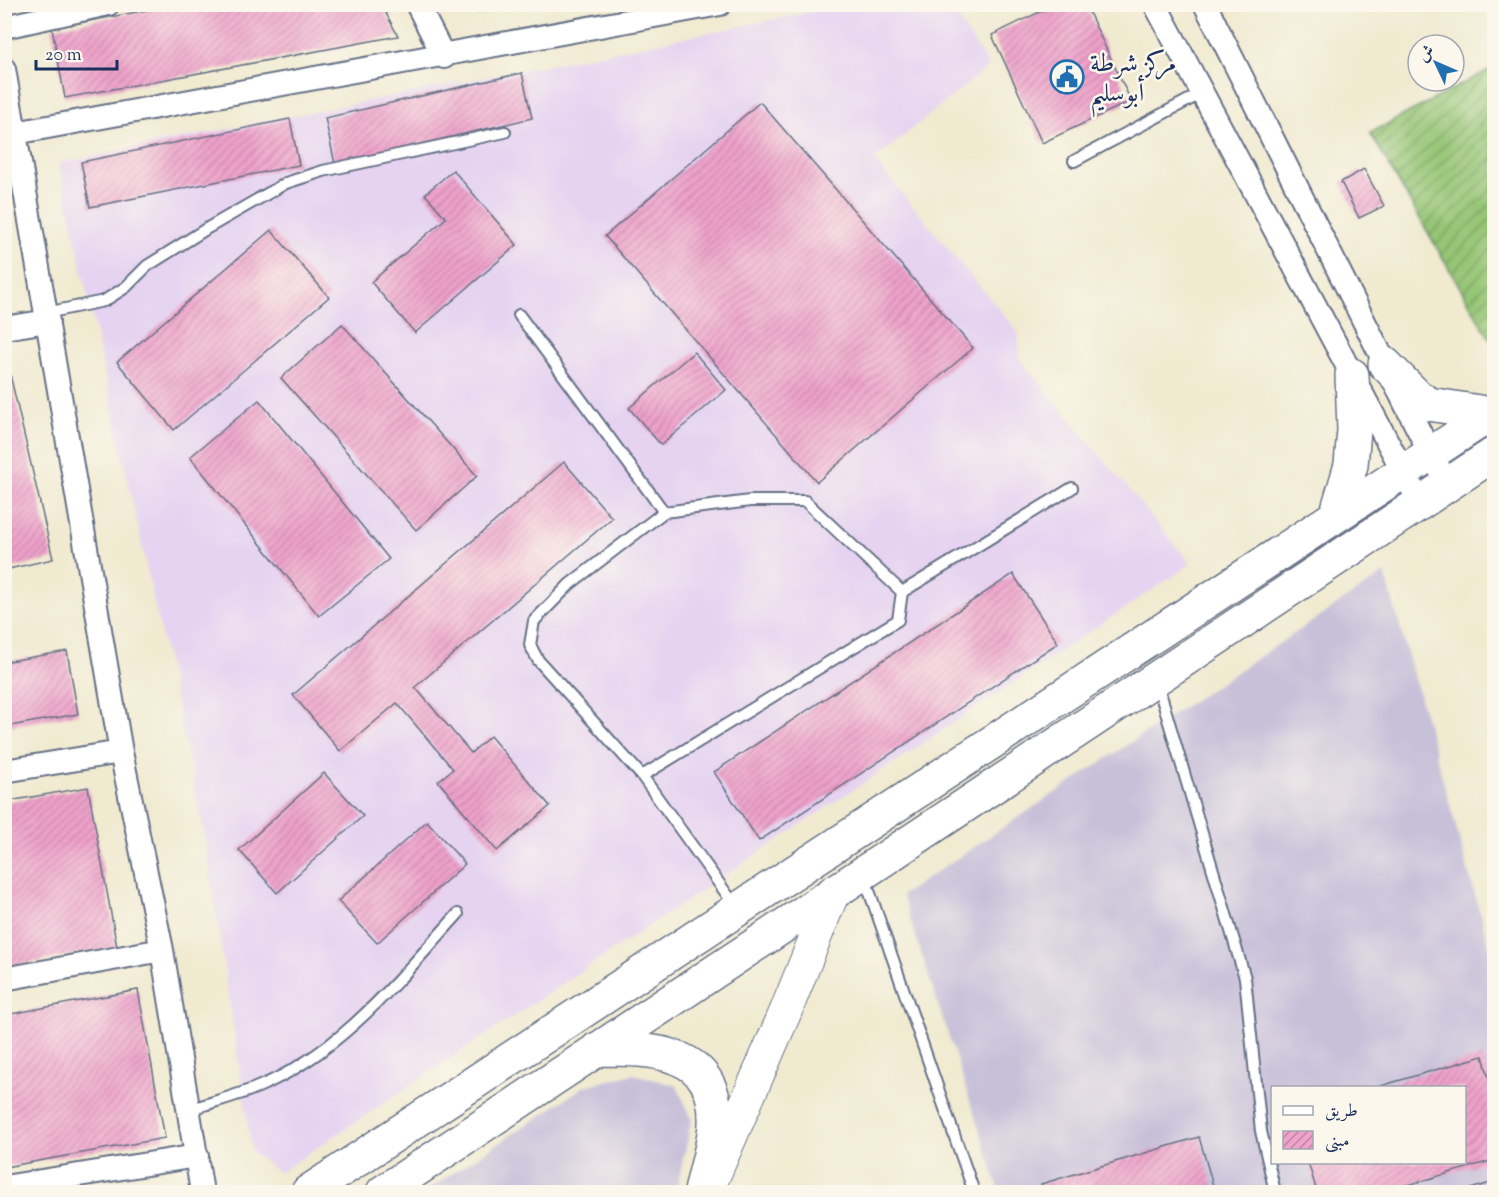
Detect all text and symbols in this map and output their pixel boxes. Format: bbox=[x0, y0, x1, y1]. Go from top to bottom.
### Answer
scale bar bbox=[36, 33, 117, 71]
north arrow bbox=[1406, 33, 1466, 93]
text: ش bbox=[1413, 41, 1441, 68]
text: 20 m bbox=[45, 43, 82, 69]
place label: مركز شرطة أبوسليم bbox=[1090, 46, 1177, 118]
public building icon: مركز شرطة أبوسليم bbox=[1049, 59, 1085, 95]
legend bbox=[1271, 1086, 1466, 1164]
text: طريق bbox=[1325, 1099, 1358, 1125]
text: مبنى bbox=[1325, 1129, 1350, 1155]

